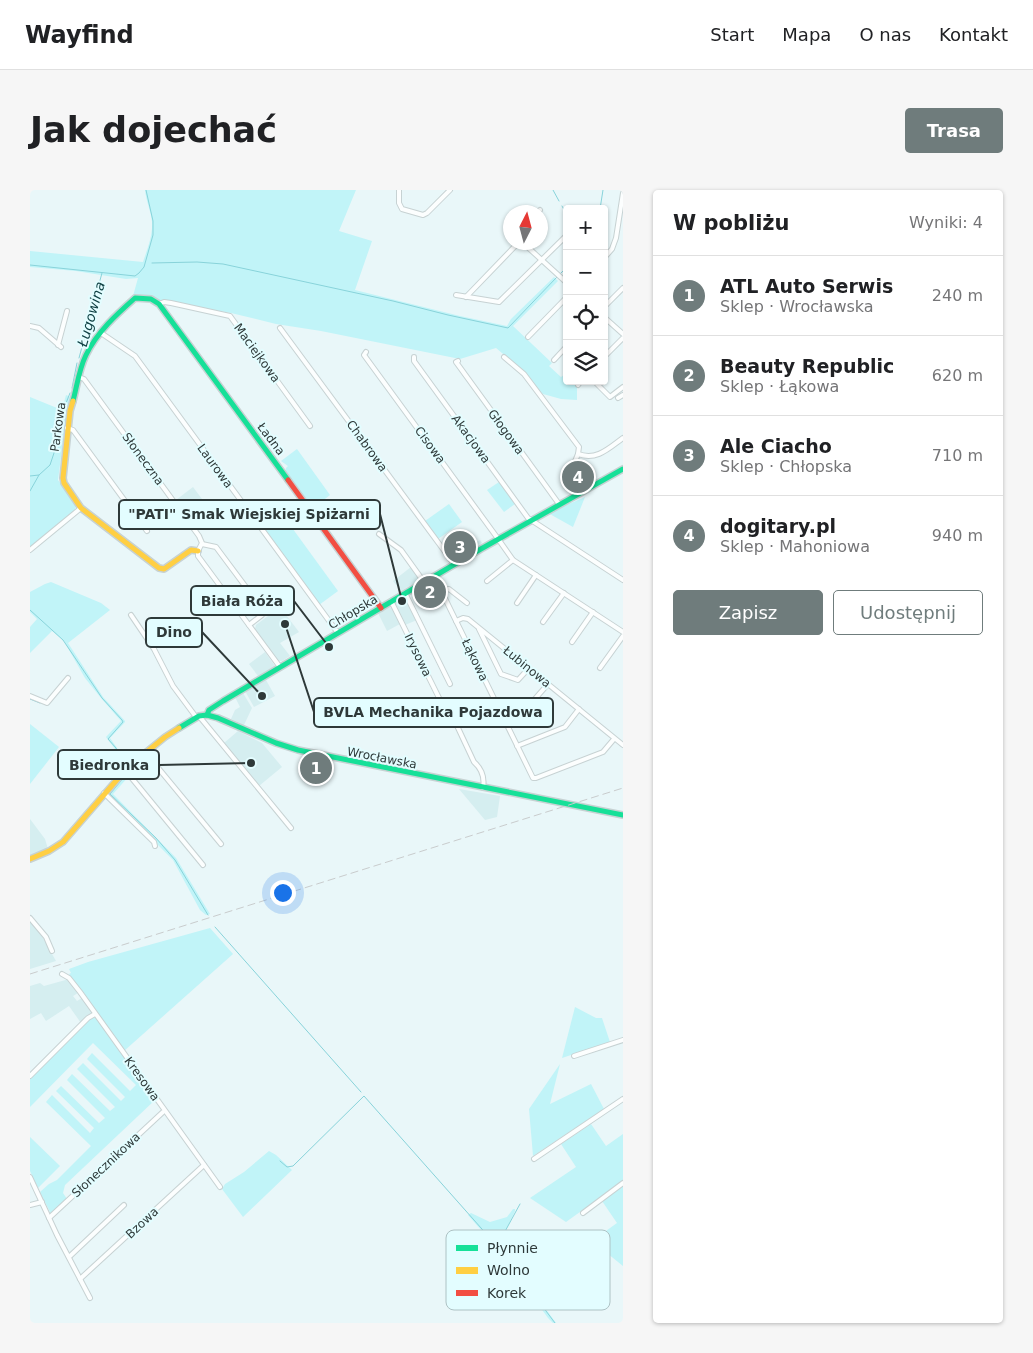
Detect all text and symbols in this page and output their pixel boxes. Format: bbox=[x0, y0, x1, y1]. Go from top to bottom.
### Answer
text: Wayfind bbox=[25, 21, 134, 49]
text: Start bbox=[710, 24, 754, 45]
text: Mapa bbox=[782, 24, 831, 45]
text: O nas bbox=[859, 24, 911, 45]
text: Kontakt bbox=[939, 24, 1008, 45]
button: Trasa bbox=[905, 108, 1003, 153]
text: Jak dojechać bbox=[30, 110, 277, 150]
north arrow bbox=[503, 205, 548, 250]
map controls bbox=[563, 205, 608, 385]
button: + bbox=[563, 205, 608, 250]
text: W pobliżu bbox=[673, 211, 790, 235]
text: Wyniki: 4 bbox=[909, 213, 983, 232]
button: − bbox=[563, 250, 608, 295]
text: ATL Auto Serwis bbox=[720, 275, 893, 297]
water label: Ługowina bbox=[74, 280, 108, 349]
text: 1 bbox=[683, 286, 695, 305]
text: 240 m bbox=[932, 286, 983, 305]
button: locate bbox=[563, 295, 608, 340]
text: Sklep · Wrocławska bbox=[720, 297, 874, 316]
street label: Maciejkowa bbox=[231, 321, 283, 385]
button: layers bbox=[563, 340, 608, 385]
text: Beauty Republic bbox=[720, 355, 894, 377]
text: 2 bbox=[683, 366, 695, 385]
text: 620 m bbox=[932, 366, 983, 385]
text: Sklep · Łąkowa bbox=[720, 377, 839, 396]
street label: Parkowa bbox=[48, 401, 68, 453]
street label: Głogowa bbox=[485, 407, 527, 457]
street label: Akacjowa bbox=[449, 412, 493, 466]
street label: Chabrowa bbox=[344, 418, 390, 474]
street label: Ładna bbox=[254, 419, 288, 458]
street label: Cisowa bbox=[412, 424, 448, 466]
street label: Słoneczna bbox=[119, 430, 167, 488]
text: Ale Ciacho bbox=[720, 435, 832, 457]
street label: Laurowa bbox=[194, 441, 236, 491]
text: 3 bbox=[683, 446, 695, 465]
text: 710 m bbox=[932, 446, 983, 465]
text: Sklep · Chłopska bbox=[720, 457, 852, 476]
pin: 4 bbox=[562, 458, 594, 496]
callout: "PATI" Smak Wiejskiej Spiżarni bbox=[119, 500, 380, 529]
text: "PATI" Smak Wiejskiej Spiżarni bbox=[128, 506, 370, 522]
text: dogitary.pl bbox=[720, 515, 836, 537]
text: 4 bbox=[683, 526, 695, 545]
text: 940 m bbox=[932, 526, 983, 545]
pin: 3 bbox=[444, 528, 476, 566]
text: Sklep · Mahoniowa bbox=[720, 537, 870, 556]
pin: 2 bbox=[414, 573, 446, 611]
callout: Biała Róża bbox=[191, 586, 294, 615]
button: Zapisz bbox=[673, 590, 823, 635]
button: Udostępnij bbox=[833, 590, 983, 635]
street label: Chłopska bbox=[326, 592, 380, 632]
text: Biała Róża bbox=[201, 593, 283, 609]
callout: Dino bbox=[146, 618, 202, 647]
text: Dino bbox=[156, 624, 192, 640]
street label: Irysowa bbox=[402, 631, 434, 679]
street label: Łąkowa bbox=[458, 636, 491, 683]
street label: Łubinowa bbox=[500, 643, 554, 691]
callout: BVLA Mechanika Pojazdowa bbox=[314, 698, 553, 727]
text: BVLA Mechanika Pojazdowa bbox=[323, 704, 543, 720]
street label: Wrocławska bbox=[346, 744, 418, 772]
pin: 1 bbox=[300, 749, 332, 787]
callout: Biedronka bbox=[58, 750, 159, 779]
text: Biedronka bbox=[69, 757, 149, 773]
your location bbox=[270, 880, 296, 906]
street label: Kresowa bbox=[121, 1054, 163, 1104]
street label: Słonecznikowa bbox=[69, 1130, 143, 1200]
street label: Bzowa bbox=[123, 1205, 161, 1241]
legend bbox=[446, 1230, 610, 1310]
text: Płynnie bbox=[487, 1240, 538, 1256]
text: Wolno bbox=[487, 1262, 530, 1278]
text: Korek bbox=[487, 1285, 527, 1301]

